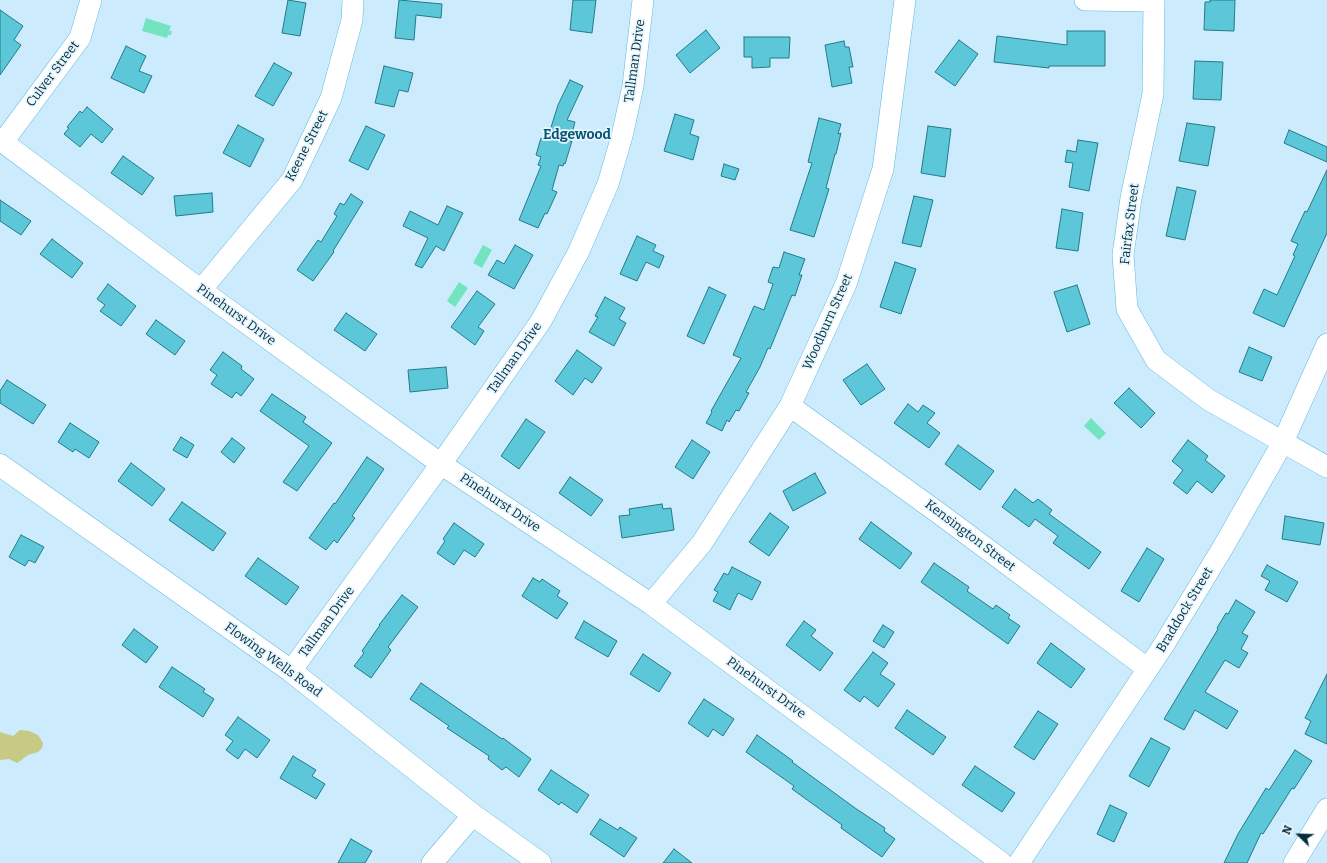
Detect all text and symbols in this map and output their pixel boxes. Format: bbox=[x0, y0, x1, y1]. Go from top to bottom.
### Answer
street label: Tallman Drive bbox=[621, 18, 649, 104]
street label: Culver Street bbox=[23, 38, 83, 110]
street label: Keene Street bbox=[282, 108, 332, 184]
district label: Edgewood bbox=[543, 127, 611, 143]
street label: Fairfax Street bbox=[1117, 183, 1143, 265]
street label: Woodburn Street bbox=[800, 271, 856, 373]
street label: Pinehurst Drive bbox=[193, 281, 279, 349]
street label: Tallman Drive bbox=[485, 319, 545, 397]
street label: Pinehurst Drive bbox=[457, 470, 543, 536]
street label: Kensington Street bbox=[922, 497, 1018, 575]
street label: Braddock Street bbox=[1153, 565, 1217, 655]
street label: Tallman Drive bbox=[296, 583, 358, 661]
street label: Flowing Wells Road bbox=[221, 619, 325, 701]
street label: Pinehurst Drive bbox=[723, 654, 809, 722]
north arrow bbox=[1279, 815, 1319, 855]
text: N bbox=[1280, 824, 1295, 837]

